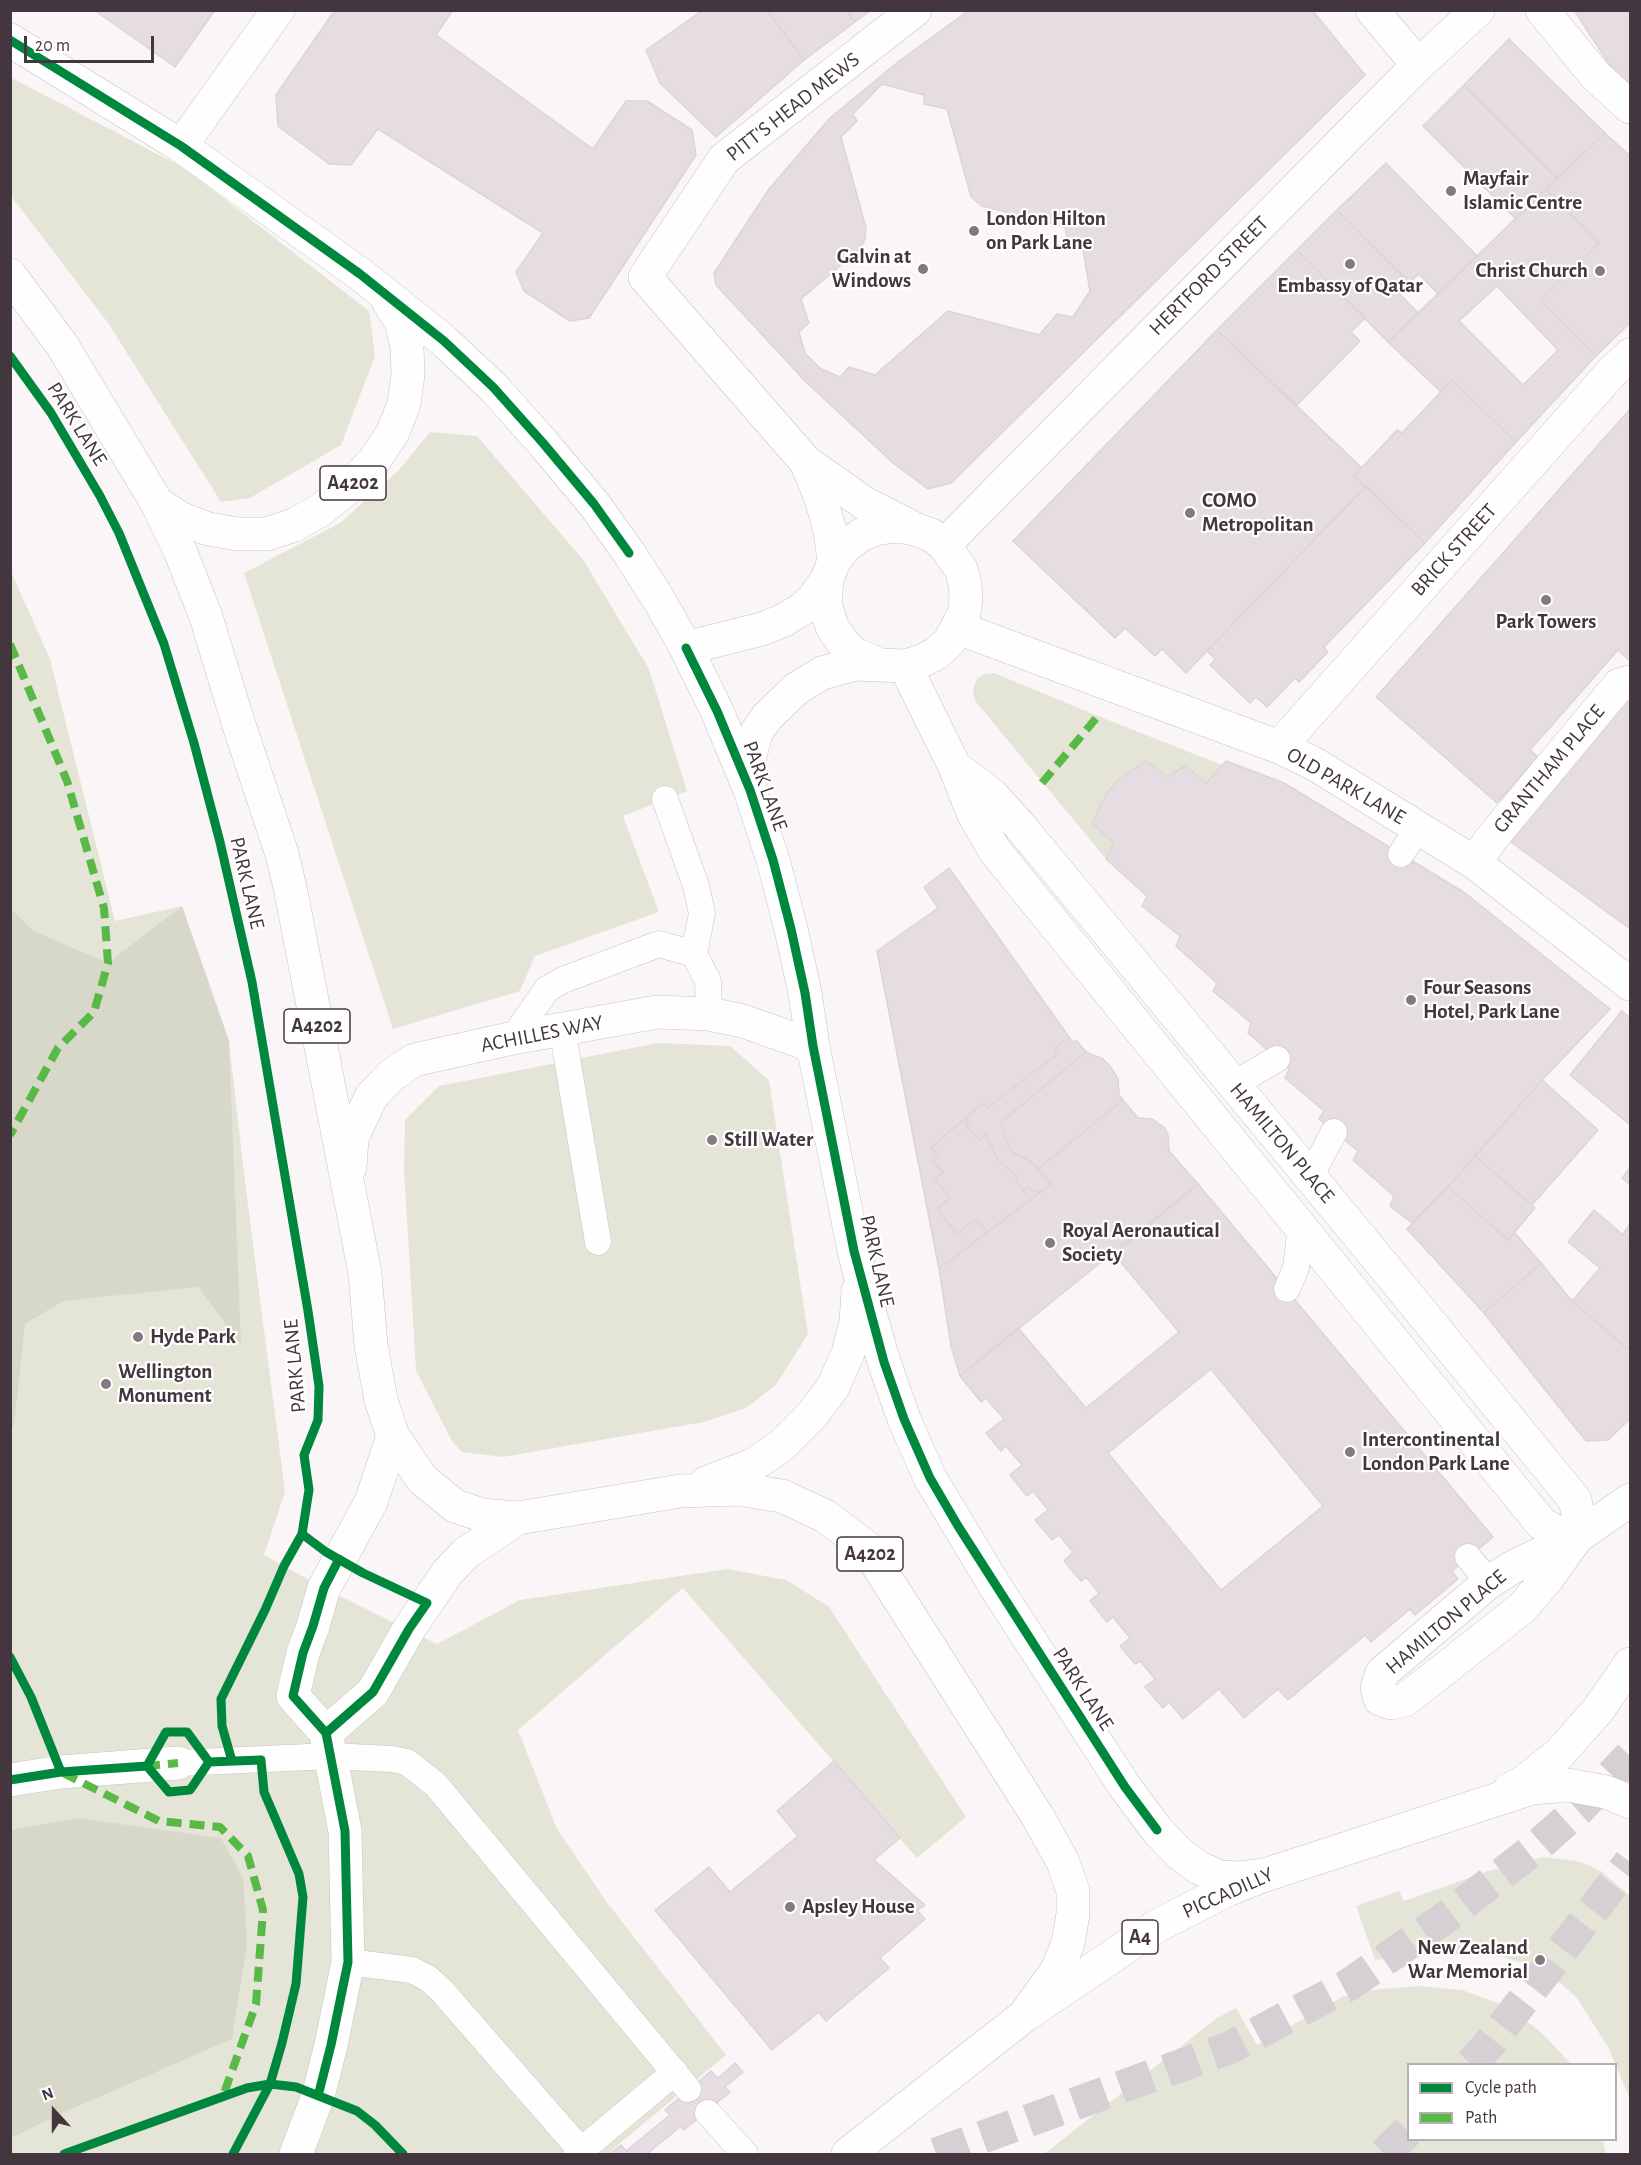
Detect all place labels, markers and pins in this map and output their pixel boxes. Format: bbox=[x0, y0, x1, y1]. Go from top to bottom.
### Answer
place label: Mayfair Islamic Centre bbox=[1463, 166, 1582, 216]
marker: Mayfair Islamic Centre bbox=[1444, 184, 1458, 198]
place label: London Hilton on Park Lane bbox=[986, 206, 1106, 256]
marker: London Hilton on Park Lane bbox=[967, 224, 981, 238]
place label: Galvin at Windows bbox=[832, 244, 911, 294]
marker: Embassy of Qatar bbox=[1343, 257, 1357, 271]
place label: Christ Church bbox=[1475, 258, 1588, 284]
marker: Galvin at Windows bbox=[916, 262, 930, 276]
marker: Christ Church bbox=[1593, 264, 1607, 278]
place label: Embassy of Qatar bbox=[1277, 273, 1423, 299]
place label: COMO Metropolitan bbox=[1202, 488, 1314, 538]
marker: COMO Metropolitan bbox=[1183, 506, 1197, 520]
marker: Park Towers bbox=[1539, 593, 1553, 607]
place label: Park Towers bbox=[1496, 609, 1596, 635]
place label: Four Seasons Hotel, Park Lane bbox=[1423, 975, 1560, 1025]
marker: Four Seasons Hotel, Park Lane bbox=[1404, 993, 1418, 1007]
place label: Still Water bbox=[724, 1127, 813, 1153]
marker: Still Water bbox=[705, 1133, 719, 1147]
place label: Royal Aeronautical Society bbox=[1062, 1218, 1220, 1268]
marker: Royal Aeronautical Society bbox=[1043, 1236, 1057, 1250]
place label: Hyde Park bbox=[150, 1324, 236, 1350]
marker: Hyde Park bbox=[131, 1330, 145, 1344]
place label: Wellington Monument bbox=[118, 1359, 212, 1409]
marker: Wellington Monument bbox=[99, 1377, 113, 1391]
place label: Intercontinental London Park Lane bbox=[1362, 1427, 1510, 1477]
marker: Intercontinental London Park Lane bbox=[1343, 1445, 1357, 1459]
place label: Apsley House bbox=[802, 1894, 915, 1920]
marker: Apsley House bbox=[783, 1900, 797, 1914]
place label: New Zealand War Memorial bbox=[1408, 1935, 1528, 1985]
marker: New Zealand War Memorial bbox=[1533, 1953, 1547, 1967]

